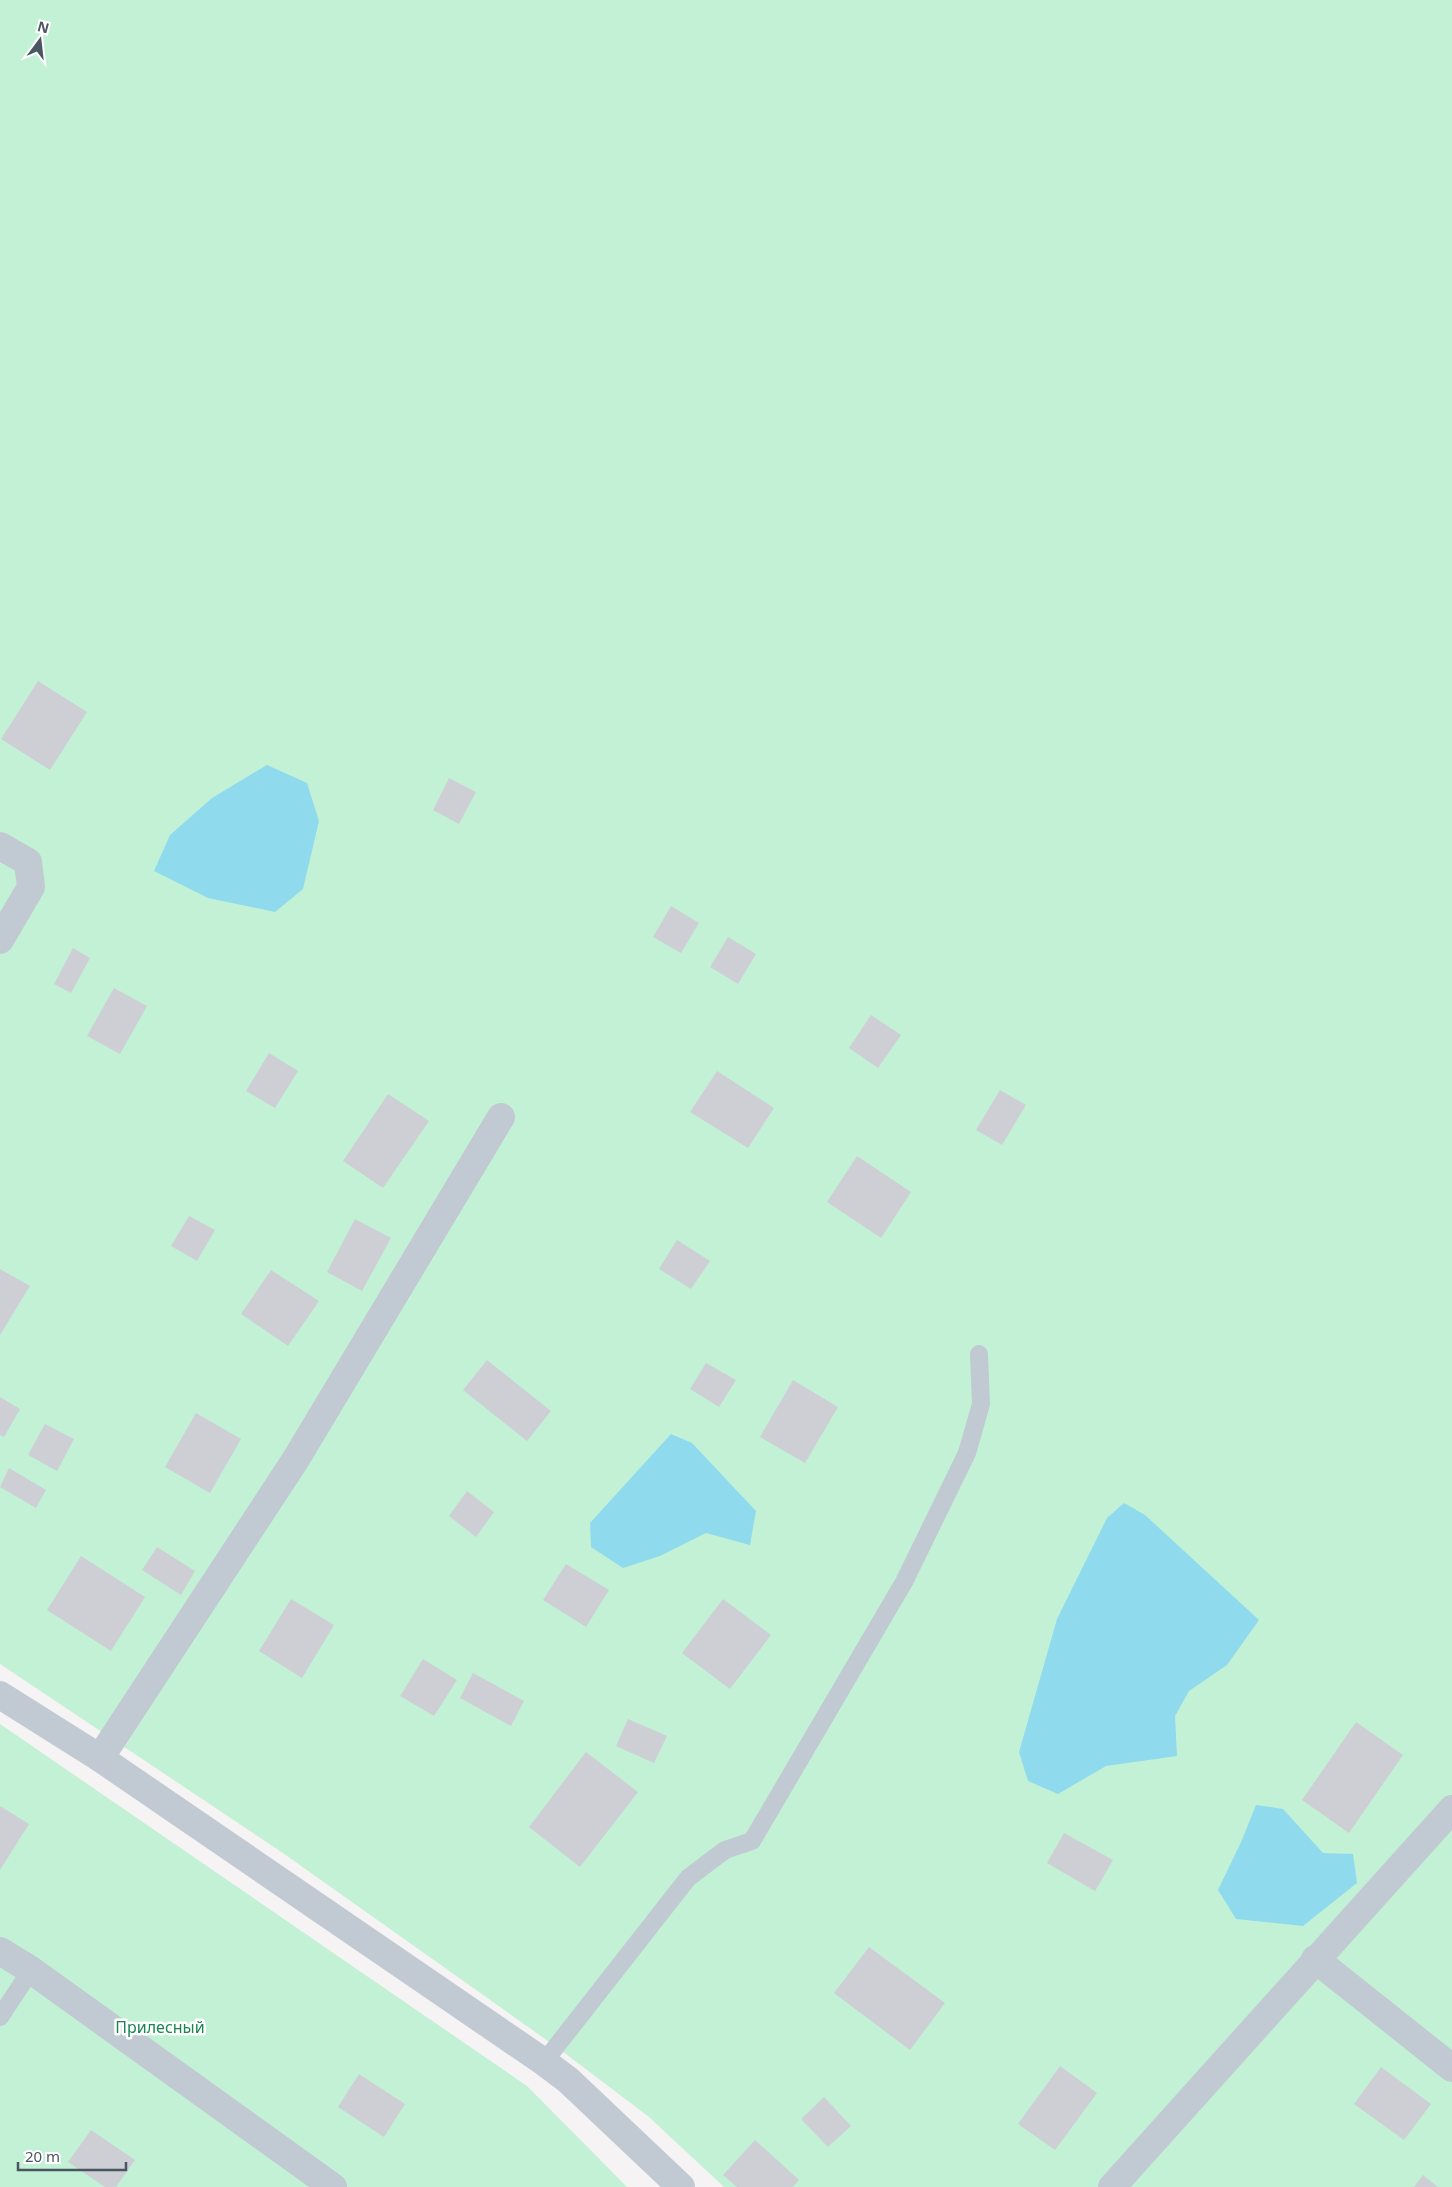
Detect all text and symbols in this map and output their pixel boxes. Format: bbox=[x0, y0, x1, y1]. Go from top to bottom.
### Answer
north arrow bbox=[15, 15, 65, 65]
text: N bbox=[36, 16, 51, 38]
park label: Прилесный bbox=[115, 2016, 205, 2038]
scale bar bbox=[18, 2140, 125, 2172]
text: 20 m bbox=[25, 2146, 60, 2166]

